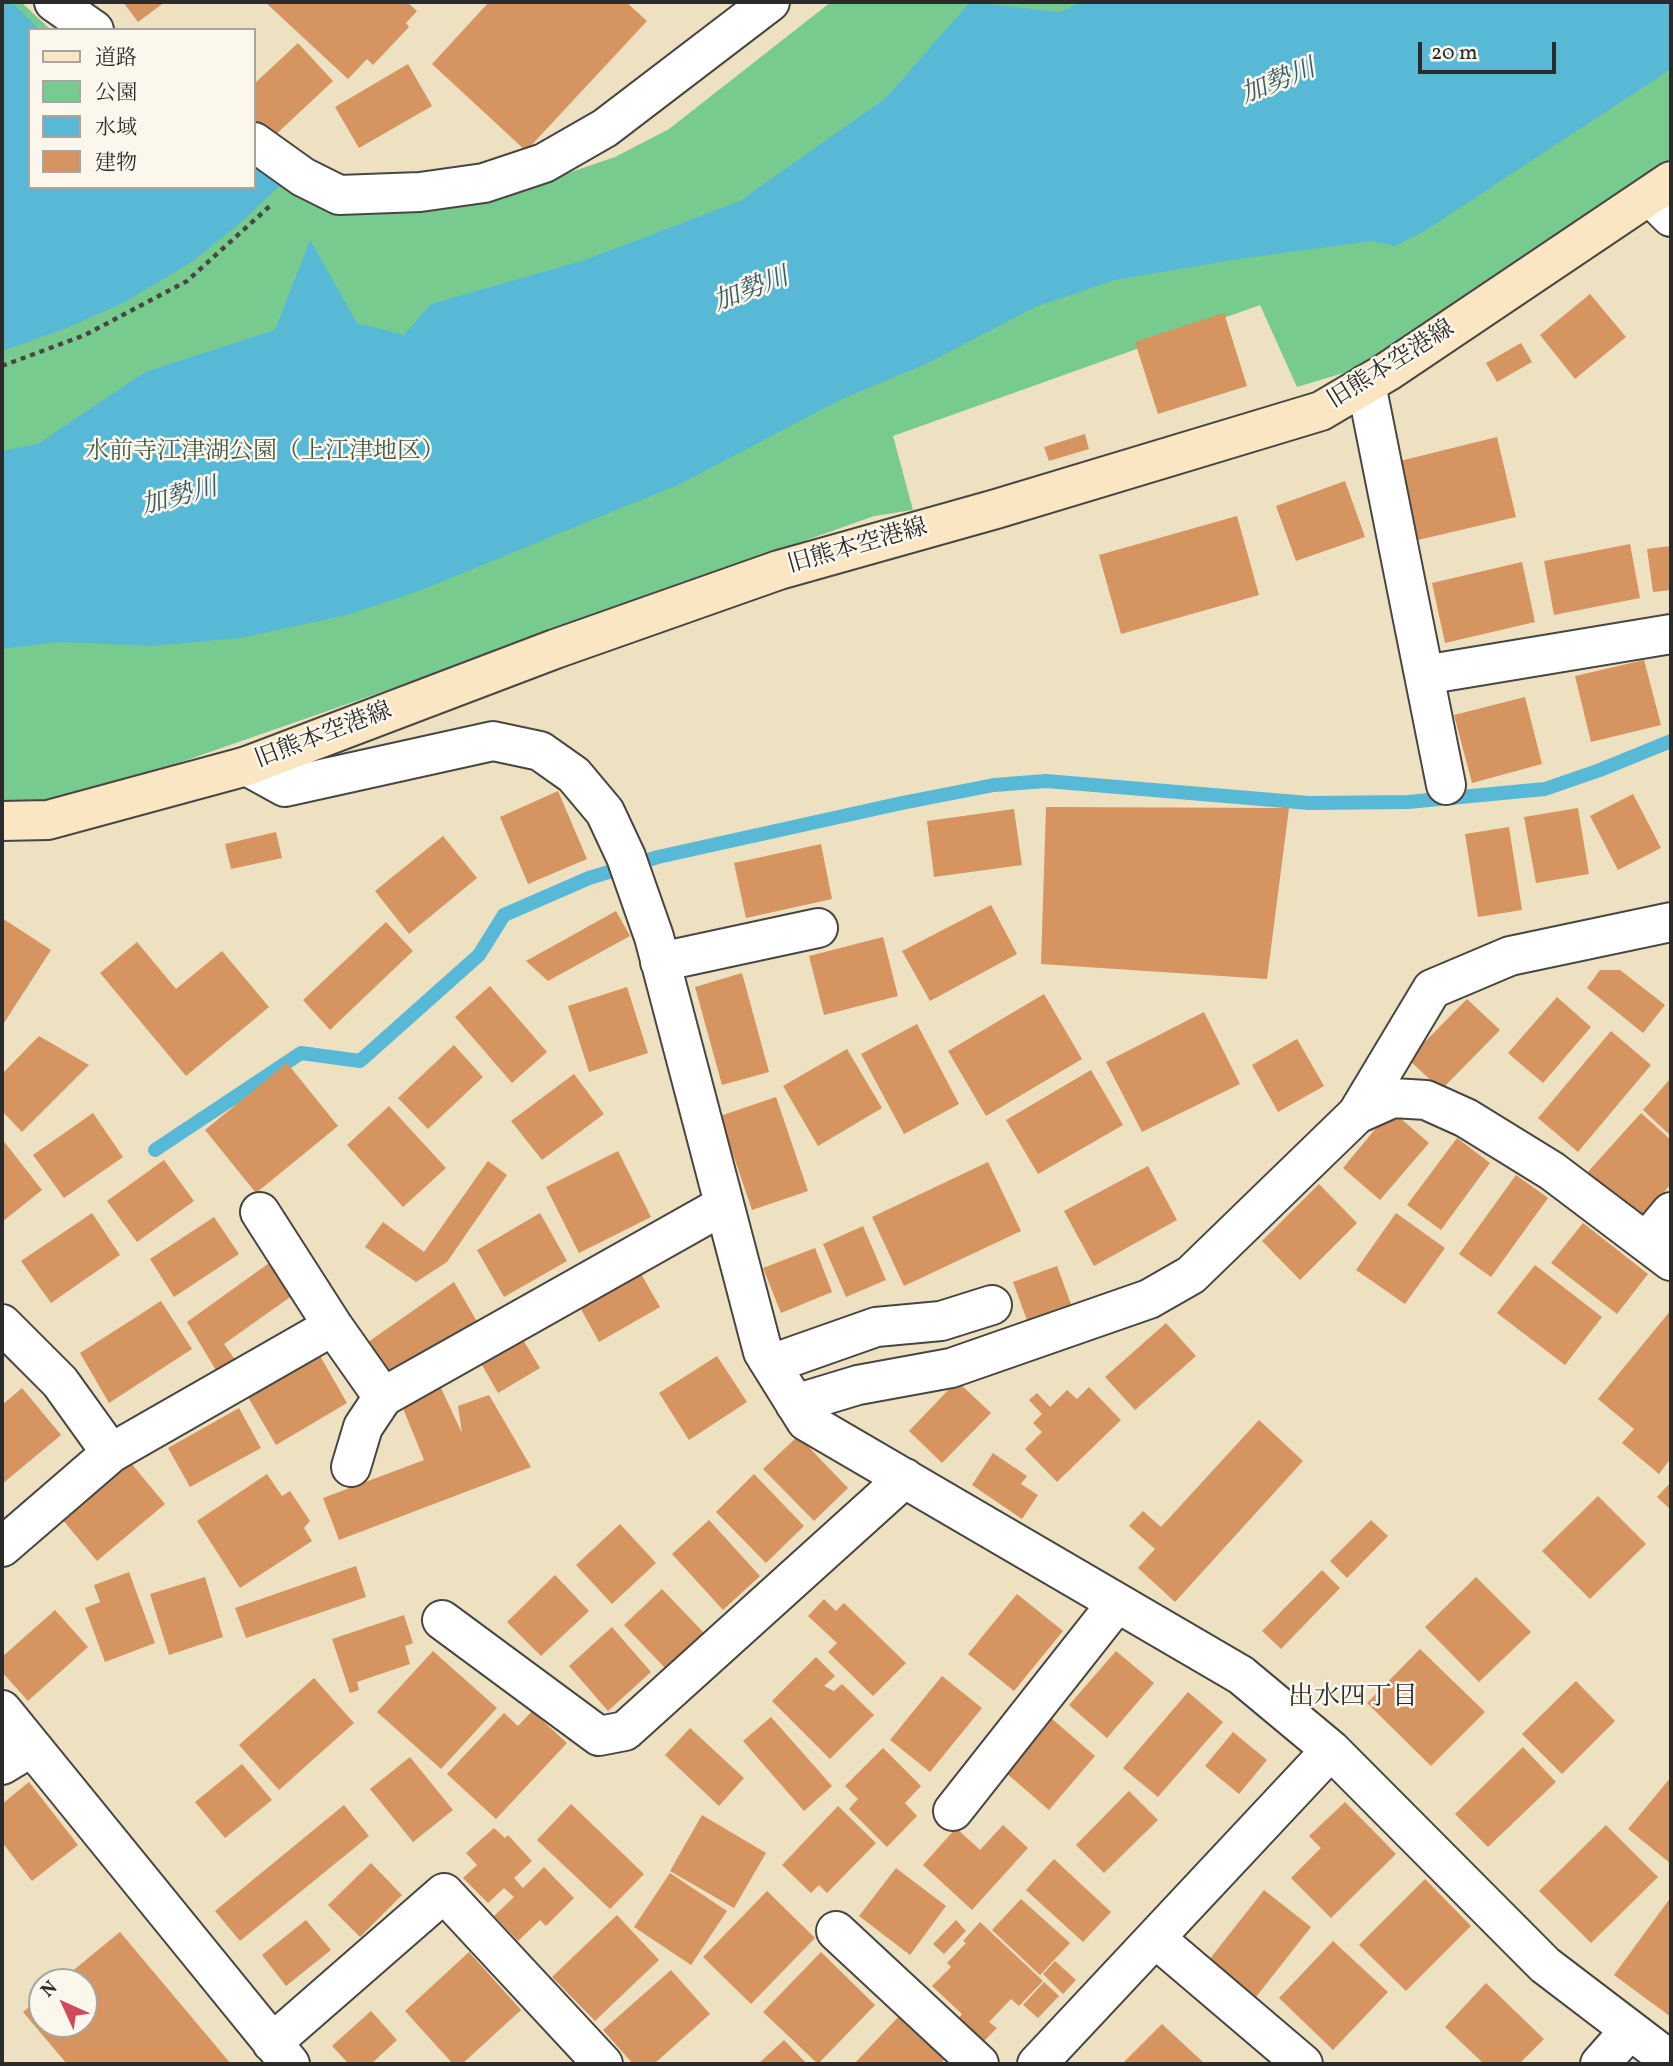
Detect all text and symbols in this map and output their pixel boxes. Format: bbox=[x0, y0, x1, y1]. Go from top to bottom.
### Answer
legend bbox=[28, 28, 256, 189]
scale bar bbox=[1421, 28, 1559, 72]
text: 20 m bbox=[1431, 39, 1477, 68]
text: 道路 bbox=[95, 44, 137, 73]
water label: 加勢川 bbox=[1237, 55, 1321, 113]
text: 公園 bbox=[95, 79, 137, 108]
text: 水域 bbox=[95, 114, 137, 143]
text: 建物 bbox=[95, 149, 137, 178]
water label: 加勢川 bbox=[710, 263, 794, 321]
street label: 旧熊本空港線 bbox=[1323, 316, 1461, 416]
park label: 水前寺江津湖公園（上江津地区） bbox=[85, 440, 445, 468]
water label: 加勢川 bbox=[138, 474, 222, 524]
street label: 旧熊本空港線 bbox=[785, 514, 931, 582]
street label: 旧熊本空港線 bbox=[252, 698, 396, 776]
district label: 出水四丁目 bbox=[1288, 1683, 1418, 1715]
north arrow bbox=[28, 1968, 98, 2038]
text: N bbox=[35, 1976, 64, 2004]

